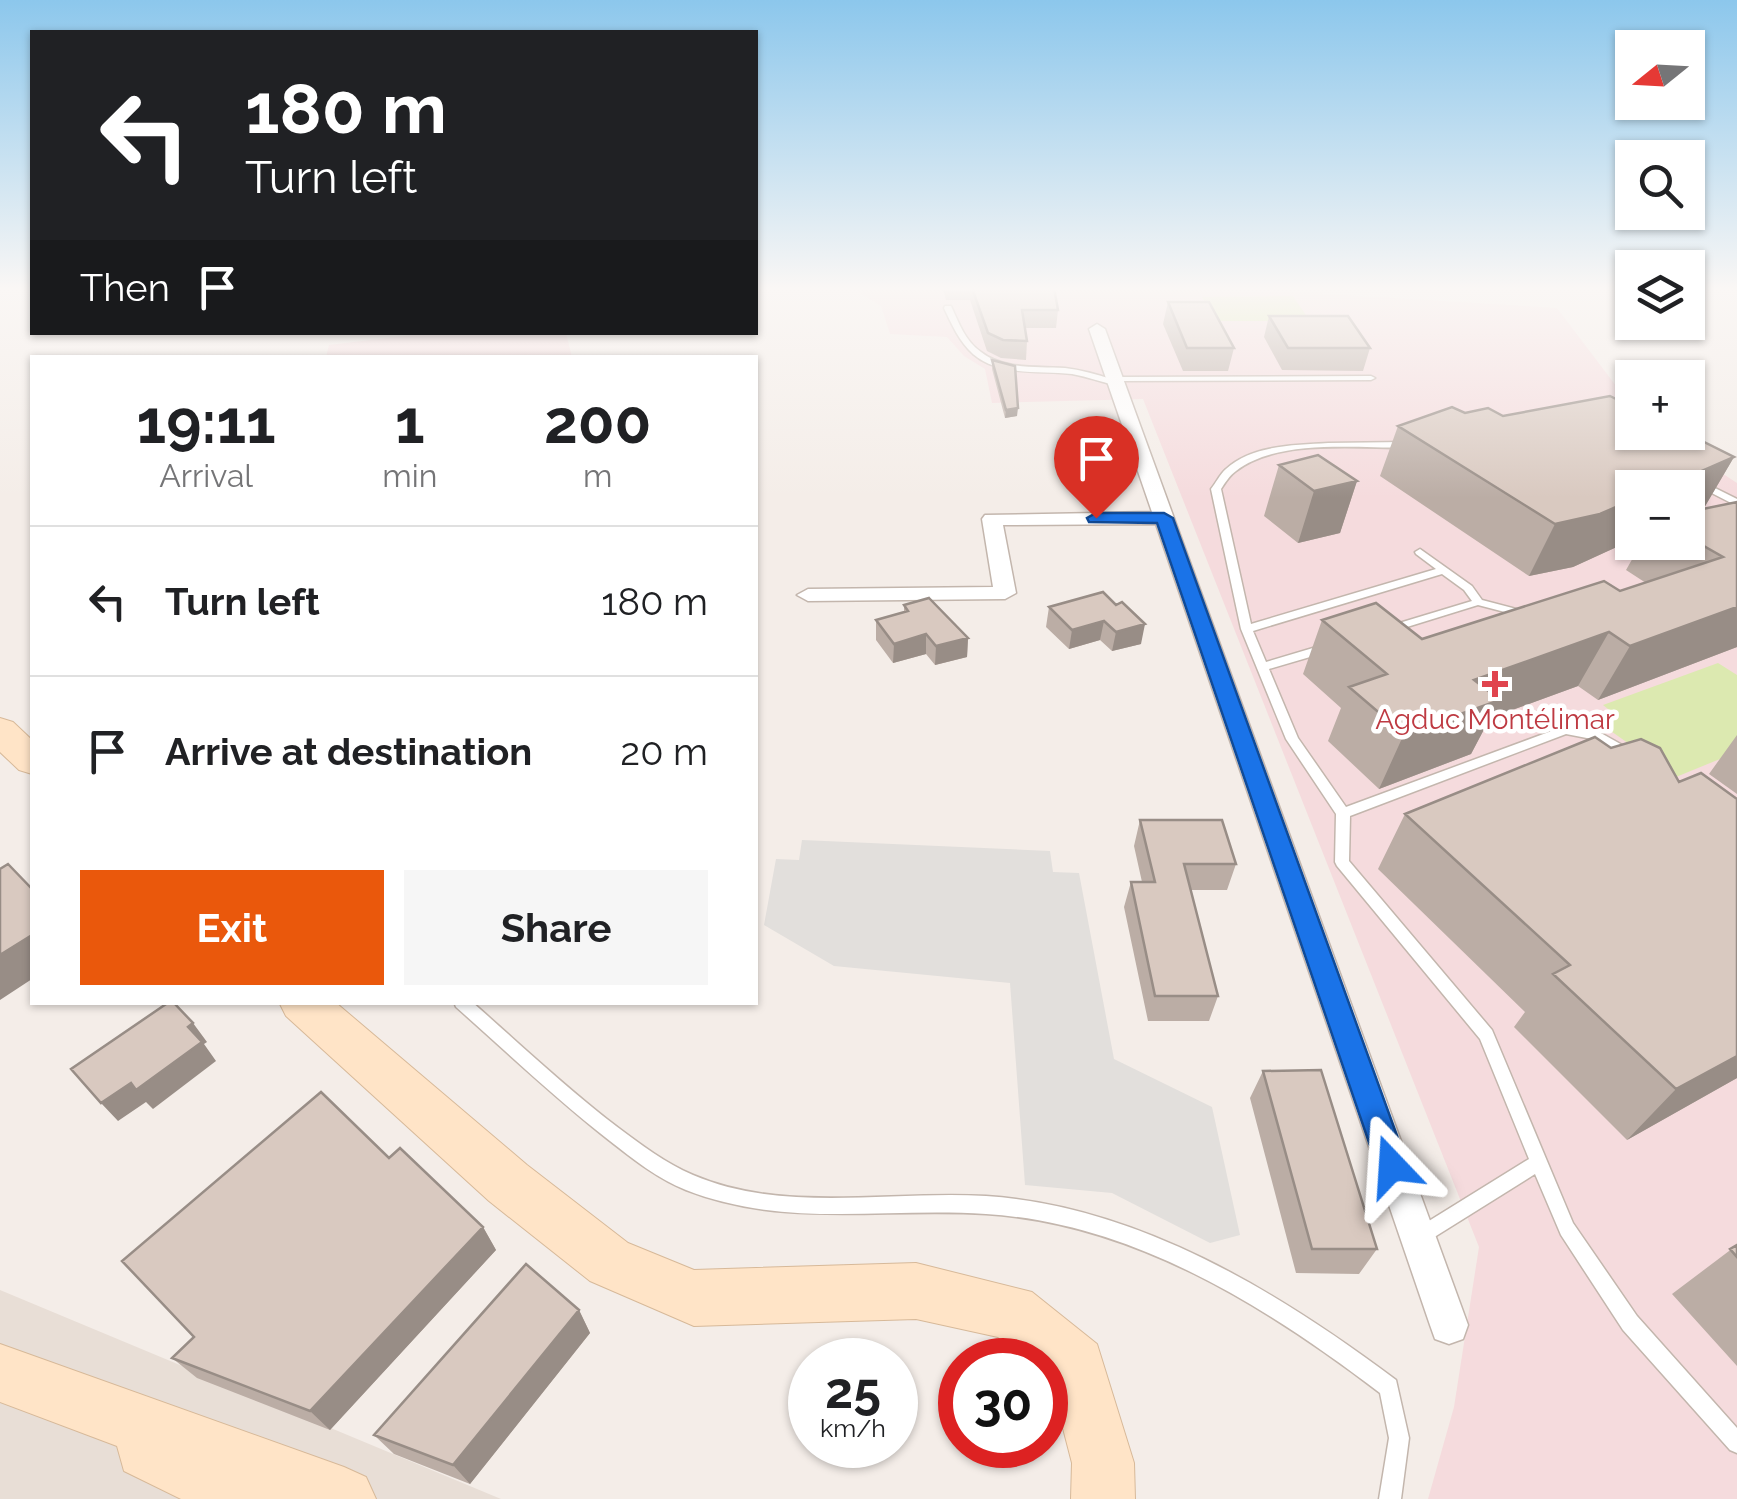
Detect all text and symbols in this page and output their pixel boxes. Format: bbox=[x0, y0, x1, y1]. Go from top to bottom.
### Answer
north arrow bbox=[1615, 30, 1705, 120]
map controls bbox=[1615, 30, 1705, 560]
text: 180 m bbox=[245, 67, 447, 149]
icon: left bbox=[80, 70, 210, 200]
button: search bbox=[1615, 140, 1705, 230]
text: Turn left bbox=[245, 151, 417, 204]
button: layers bbox=[1615, 250, 1705, 340]
icon: arrive bbox=[190, 260, 245, 315]
text: Then bbox=[80, 265, 170, 310]
button: + bbox=[1615, 360, 1705, 450]
text: 19:11 bbox=[137, 387, 276, 457]
text: 1 bbox=[395, 387, 425, 457]
text: 200 bbox=[544, 387, 651, 457]
pin bbox=[1054, 416, 1139, 519]
icon: arrive bbox=[1069, 431, 1124, 486]
text: Arrival bbox=[159, 457, 253, 494]
text: min bbox=[382, 457, 437, 494]
text: m bbox=[583, 457, 612, 494]
button: − bbox=[1615, 470, 1705, 560]
icon: left bbox=[80, 574, 135, 629]
text: Turn left bbox=[165, 579, 320, 624]
text: 180 m bbox=[601, 579, 708, 624]
marker: Agduc Montélimar bbox=[1482, 671, 1508, 697]
place label: Agduc Montélimar bbox=[1375, 703, 1615, 736]
icon: arrive bbox=[80, 724, 135, 779]
text: Arrive at destination bbox=[165, 729, 532, 774]
text: 20 m bbox=[620, 729, 708, 774]
button: Exit bbox=[80, 870, 384, 985]
button: Share bbox=[404, 870, 708, 985]
position arrow bbox=[1340, 1114, 1444, 1218]
speed limit sign: 30 bbox=[938, 1338, 1068, 1468]
text: 25 bbox=[825, 1361, 881, 1420]
text: km/h bbox=[820, 1413, 886, 1443]

